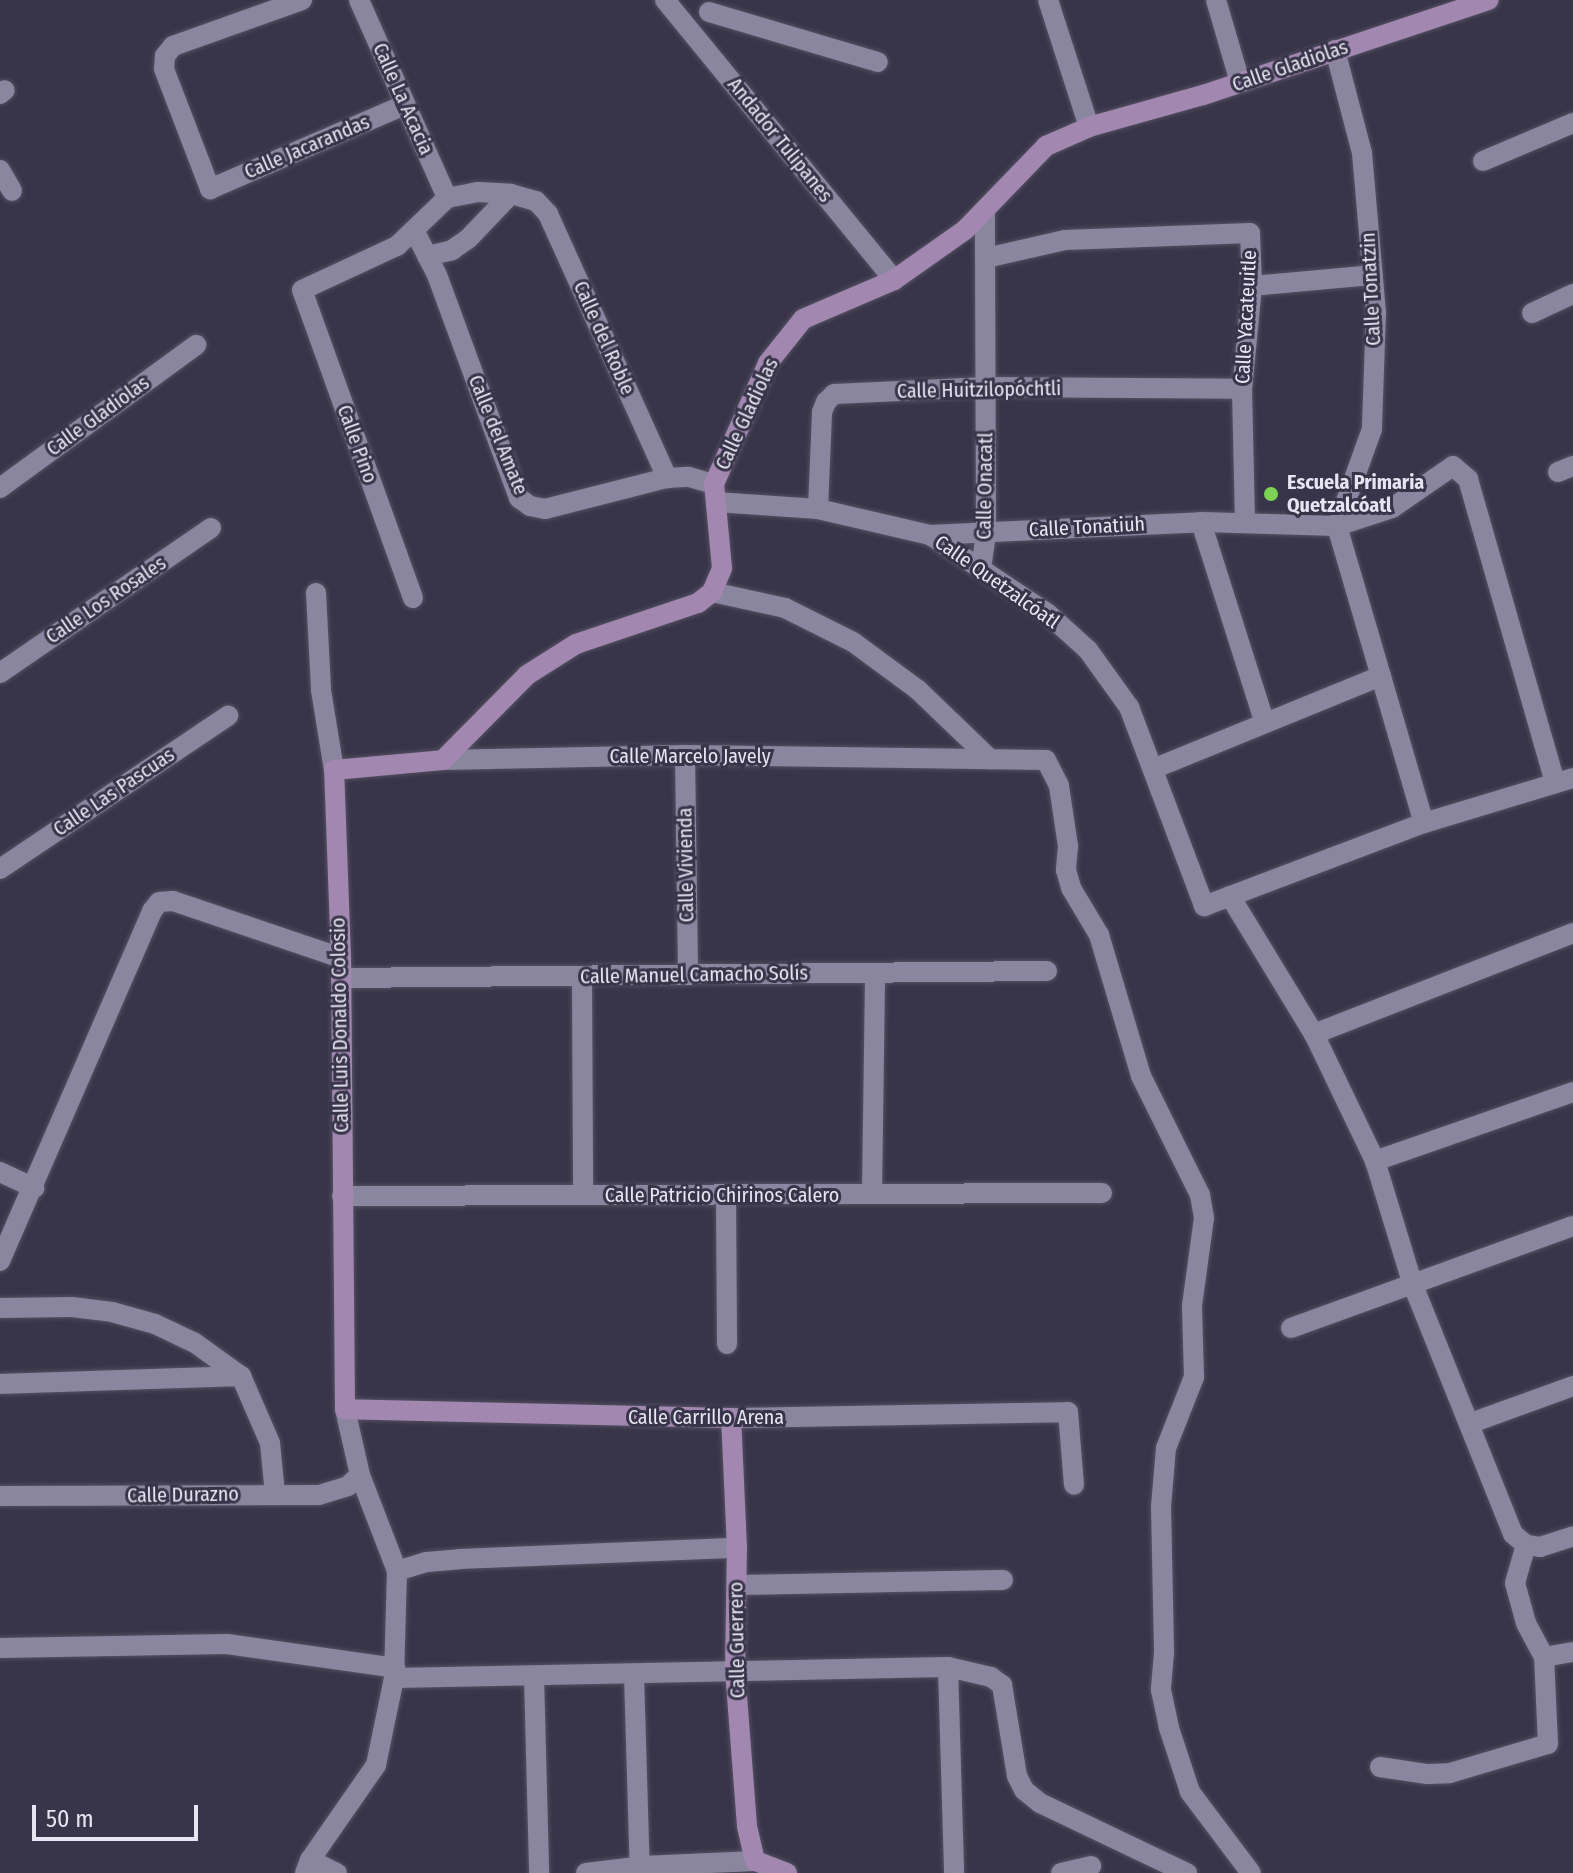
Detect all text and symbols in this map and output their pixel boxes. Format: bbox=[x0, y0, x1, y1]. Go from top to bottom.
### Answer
street label: Calle Gladiolas bbox=[1229, 35, 1351, 97]
street label: Calle La Acacia bbox=[368, 39, 438, 159]
street label: Andador Tulipanes bbox=[723, 73, 837, 207]
street label: Calle Jacarandas bbox=[241, 110, 373, 184]
street label: Calle Tonatzin bbox=[1356, 232, 1386, 346]
street label: Calle Yacateuitle bbox=[1231, 249, 1261, 385]
street label: Calle del Roble bbox=[568, 277, 640, 399]
street label: Calle Gladiolas bbox=[711, 354, 783, 474]
street label: Calle Gladiolas bbox=[42, 371, 154, 461]
street label: Calle del Amate bbox=[463, 372, 533, 498]
street label: Calle Huitzilopóchtli bbox=[897, 377, 1061, 403]
street label: Calle Pino bbox=[332, 402, 382, 486]
street label: Calle Onacatl bbox=[972, 432, 998, 540]
place label: Escuela Primaria Quetzalcóatl bbox=[1287, 470, 1424, 517]
marker: Escuela Primaria Quetzalcóatl bbox=[1262, 485, 1280, 503]
street label: Calle Tonatiuh bbox=[1028, 512, 1146, 542]
street label: Calle Quetzalcóatl bbox=[930, 530, 1064, 634]
street label: Calle Los Rosales bbox=[41, 551, 171, 649]
street label: Calle Las Pascuas bbox=[49, 743, 179, 841]
street label: Calle Marcelo Javely bbox=[609, 744, 771, 768]
street label: Calle Vivienda bbox=[673, 807, 699, 923]
street label: Calle Luis Donaldo Colosio bbox=[326, 917, 354, 1133]
street label: Calle Manuel Camacho Solís bbox=[580, 961, 808, 989]
street label: Calle Patricio Chirinos Calero bbox=[605, 1183, 839, 1207]
street label: Calle Carrillo Arena bbox=[628, 1405, 784, 1429]
street label: Calle Durazno bbox=[127, 1482, 239, 1508]
street label: Calle Guerrero bbox=[724, 1581, 750, 1699]
scale bar bbox=[36, 1789, 202, 1839]
text: 50 m bbox=[46, 1805, 94, 1833]

